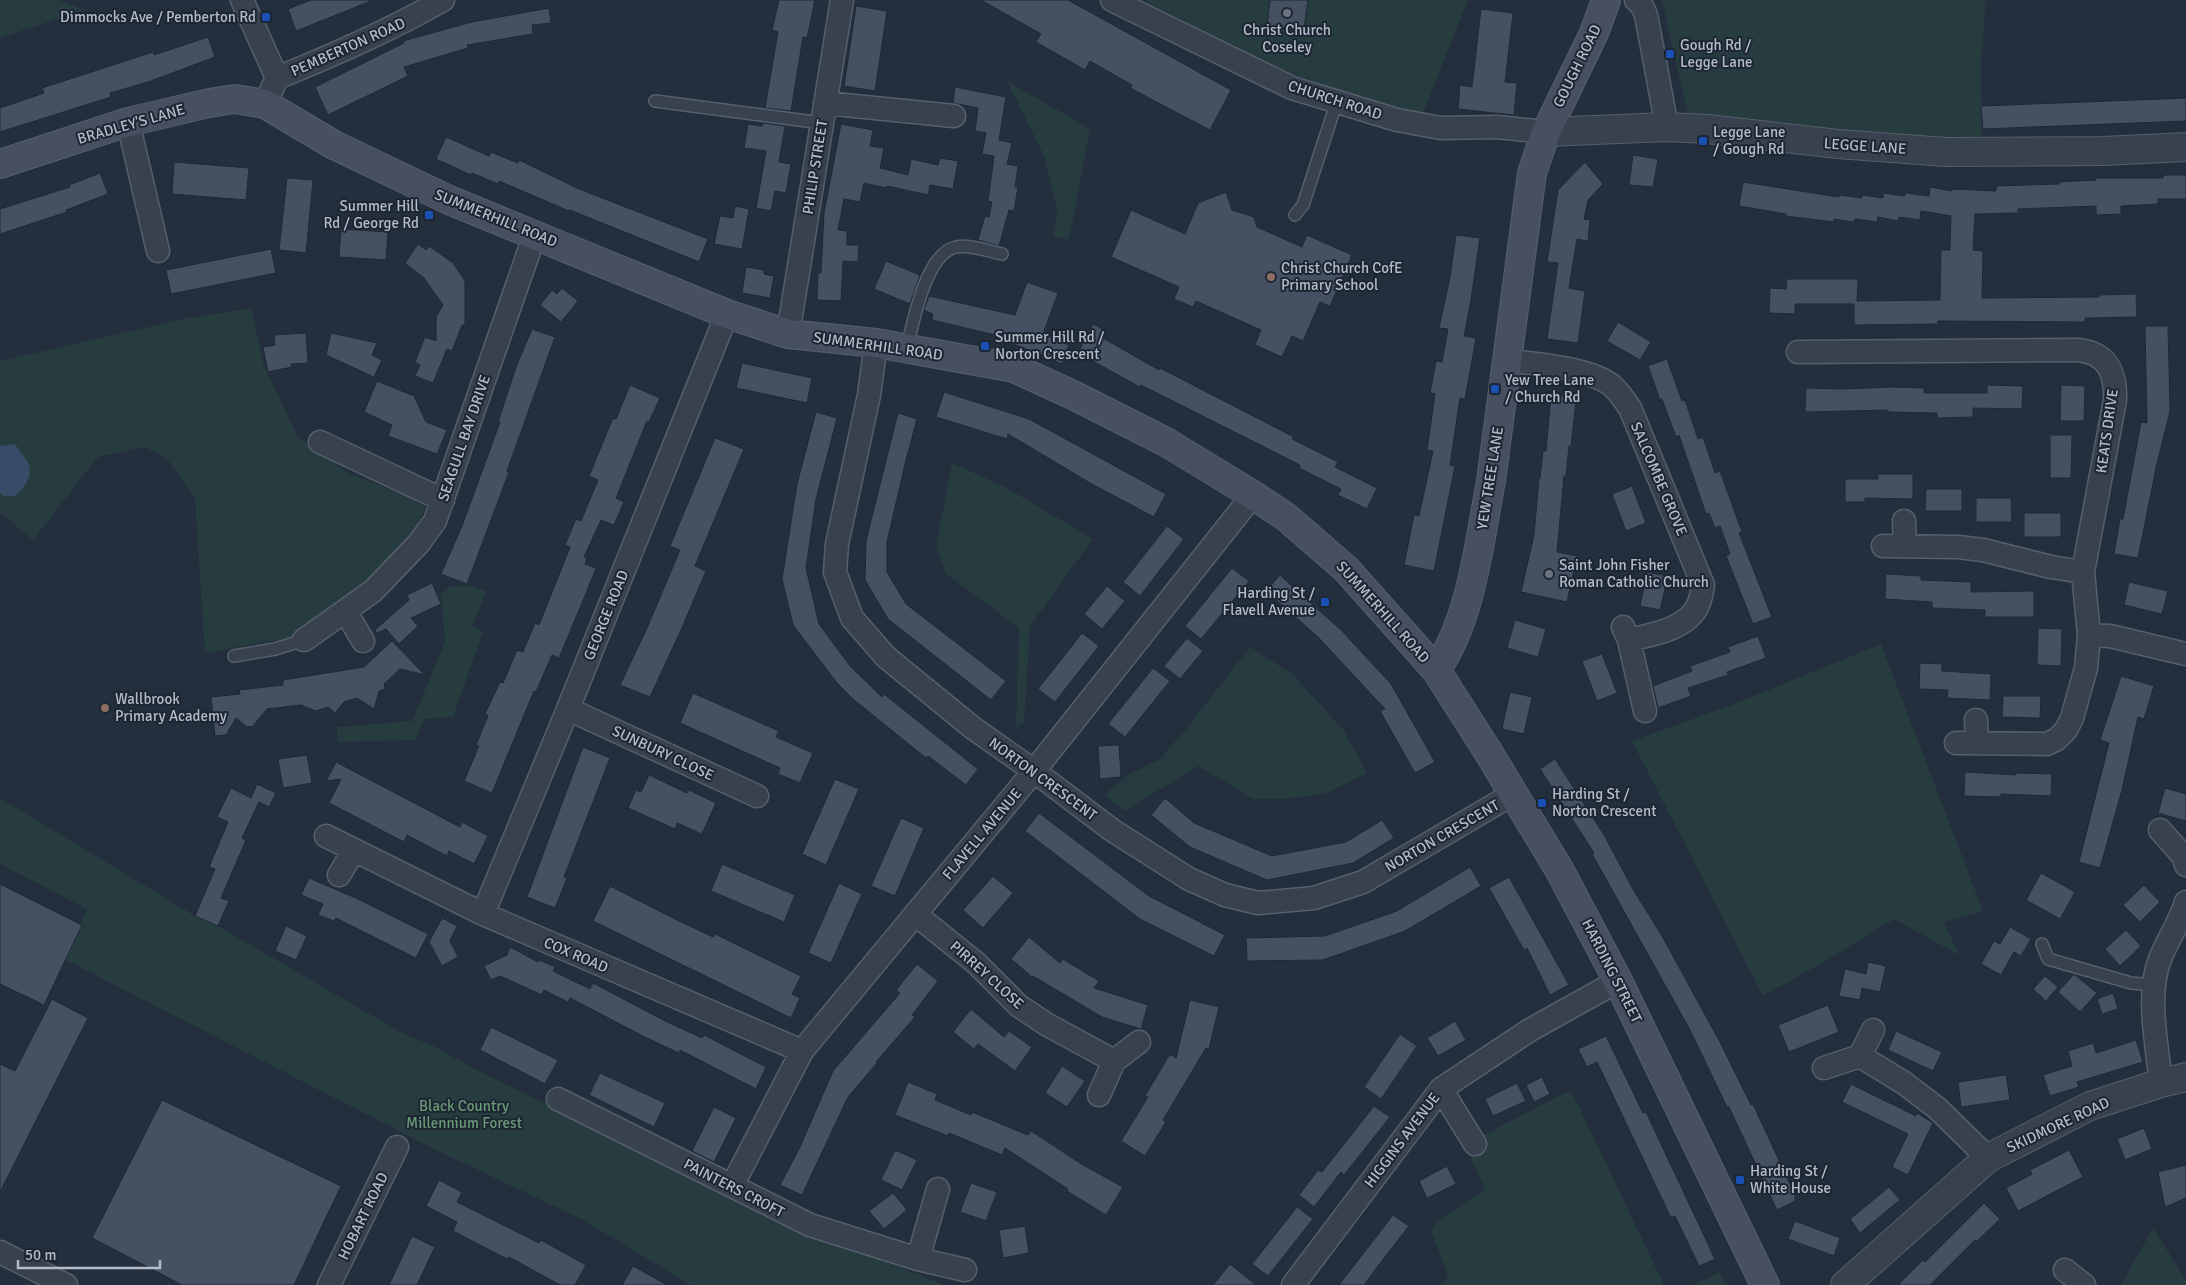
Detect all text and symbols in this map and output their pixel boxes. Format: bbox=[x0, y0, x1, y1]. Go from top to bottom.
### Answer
marker: Christ Church Coseley bbox=[1281, 7, 1293, 19]
place label: Dimmocks Ave / Pemberton Rd bbox=[60, 8, 256, 26]
marker: Dimmocks Ave / Pemberton Rd bbox=[260, 11, 272, 23]
street label: PEMBERTON ROAD bbox=[288, 14, 408, 80]
place label: Christ Church Coseley bbox=[1243, 21, 1331, 56]
street label: GOUGH ROAD bbox=[1549, 22, 1605, 110]
place label: Gough Rd / Legge Lane bbox=[1680, 36, 1753, 71]
marker: Gough Rd / Legge Lane bbox=[1664, 48, 1676, 60]
street label: CHURCH ROAD bbox=[1286, 76, 1384, 124]
street label: BRADLEY'S LANE bbox=[75, 100, 187, 148]
street label: PHILIP STREET bbox=[799, 118, 831, 216]
place label: Legge Lane / Gough Rd bbox=[1713, 123, 1786, 158]
street label: LEGGE LANE bbox=[1823, 134, 1907, 158]
marker: Legge Lane / Gough Rd bbox=[1697, 135, 1709, 147]
street label: SUMMERHILL ROAD bbox=[432, 185, 560, 251]
place label: Summer Hill Rd / George Rd bbox=[324, 197, 419, 232]
marker: Summer Hill Rd / George Rd bbox=[423, 209, 435, 221]
place label: Christ Church CofE Primary School bbox=[1281, 259, 1403, 294]
marker: Christ Church CofE Primary School bbox=[1265, 271, 1277, 283]
street label: SUMMERHILL ROAD bbox=[812, 328, 944, 364]
place label: Summer Hill Rd / Norton Crescent bbox=[995, 328, 1105, 363]
marker: Summer Hill Rd / Norton Crescent bbox=[979, 340, 991, 352]
place label: Yew Tree Lane / Church Rd bbox=[1505, 371, 1594, 406]
street label: SEAGULL BAY DRIVE bbox=[434, 372, 494, 504]
marker: Yew Tree Lane / Church Rd bbox=[1489, 383, 1501, 395]
street label: KEATS DRIVE bbox=[2092, 388, 2122, 474]
street label: SALCOMBE GROVE bbox=[1627, 419, 1691, 539]
street label: YEW TREE LANE bbox=[1473, 425, 1507, 531]
place label: Saint John Fisher Roman Catholic Church bbox=[1559, 556, 1709, 591]
street label: SUMMERHILL ROAD bbox=[1333, 557, 1433, 667]
street label: GEORGE ROAD bbox=[580, 567, 632, 663]
marker: Saint John Fisher Roman Catholic Church bbox=[1543, 568, 1555, 580]
place label: Harding St / Flavell Avenue bbox=[1222, 584, 1316, 619]
marker: Harding St / Flavell Avenue bbox=[1319, 596, 1331, 608]
place label: Wallbrook Primary Academy bbox=[115, 690, 227, 725]
marker: Wallbrook Primary Academy bbox=[99, 702, 111, 714]
street label: SUNBURY CLOSE bbox=[609, 722, 717, 784]
street label: NORTON CRESCENT bbox=[985, 734, 1101, 825]
street label: FLAVELL AVENUE bbox=[938, 785, 1026, 883]
place label: Harding St / Norton Crescent bbox=[1552, 785, 1657, 820]
street label: NORTON CRESCENT bbox=[1382, 796, 1503, 876]
marker: Harding St / Norton Crescent bbox=[1536, 797, 1548, 809]
street label: HARDING STREET bbox=[1578, 916, 1646, 1027]
street label: COX ROAD bbox=[541, 933, 611, 977]
street label: PIRREY CLOSE bbox=[946, 937, 1028, 1013]
street label: HIGGINS AVENUE bbox=[1360, 1089, 1444, 1191]
street label: SKIDMORE ROAD bbox=[2004, 1093, 2112, 1157]
park label: Black Country Millennium Forest bbox=[406, 1097, 522, 1132]
street label: PAINTERS CROFT bbox=[681, 1155, 788, 1221]
place label: Harding St / White House bbox=[1750, 1162, 1831, 1197]
street label: HOBART ROAD bbox=[334, 1169, 392, 1263]
marker: Harding St / White House bbox=[1734, 1174, 1746, 1186]
scale bar bbox=[18, 1238, 160, 1270]
text: 50 m bbox=[25, 1246, 56, 1264]

